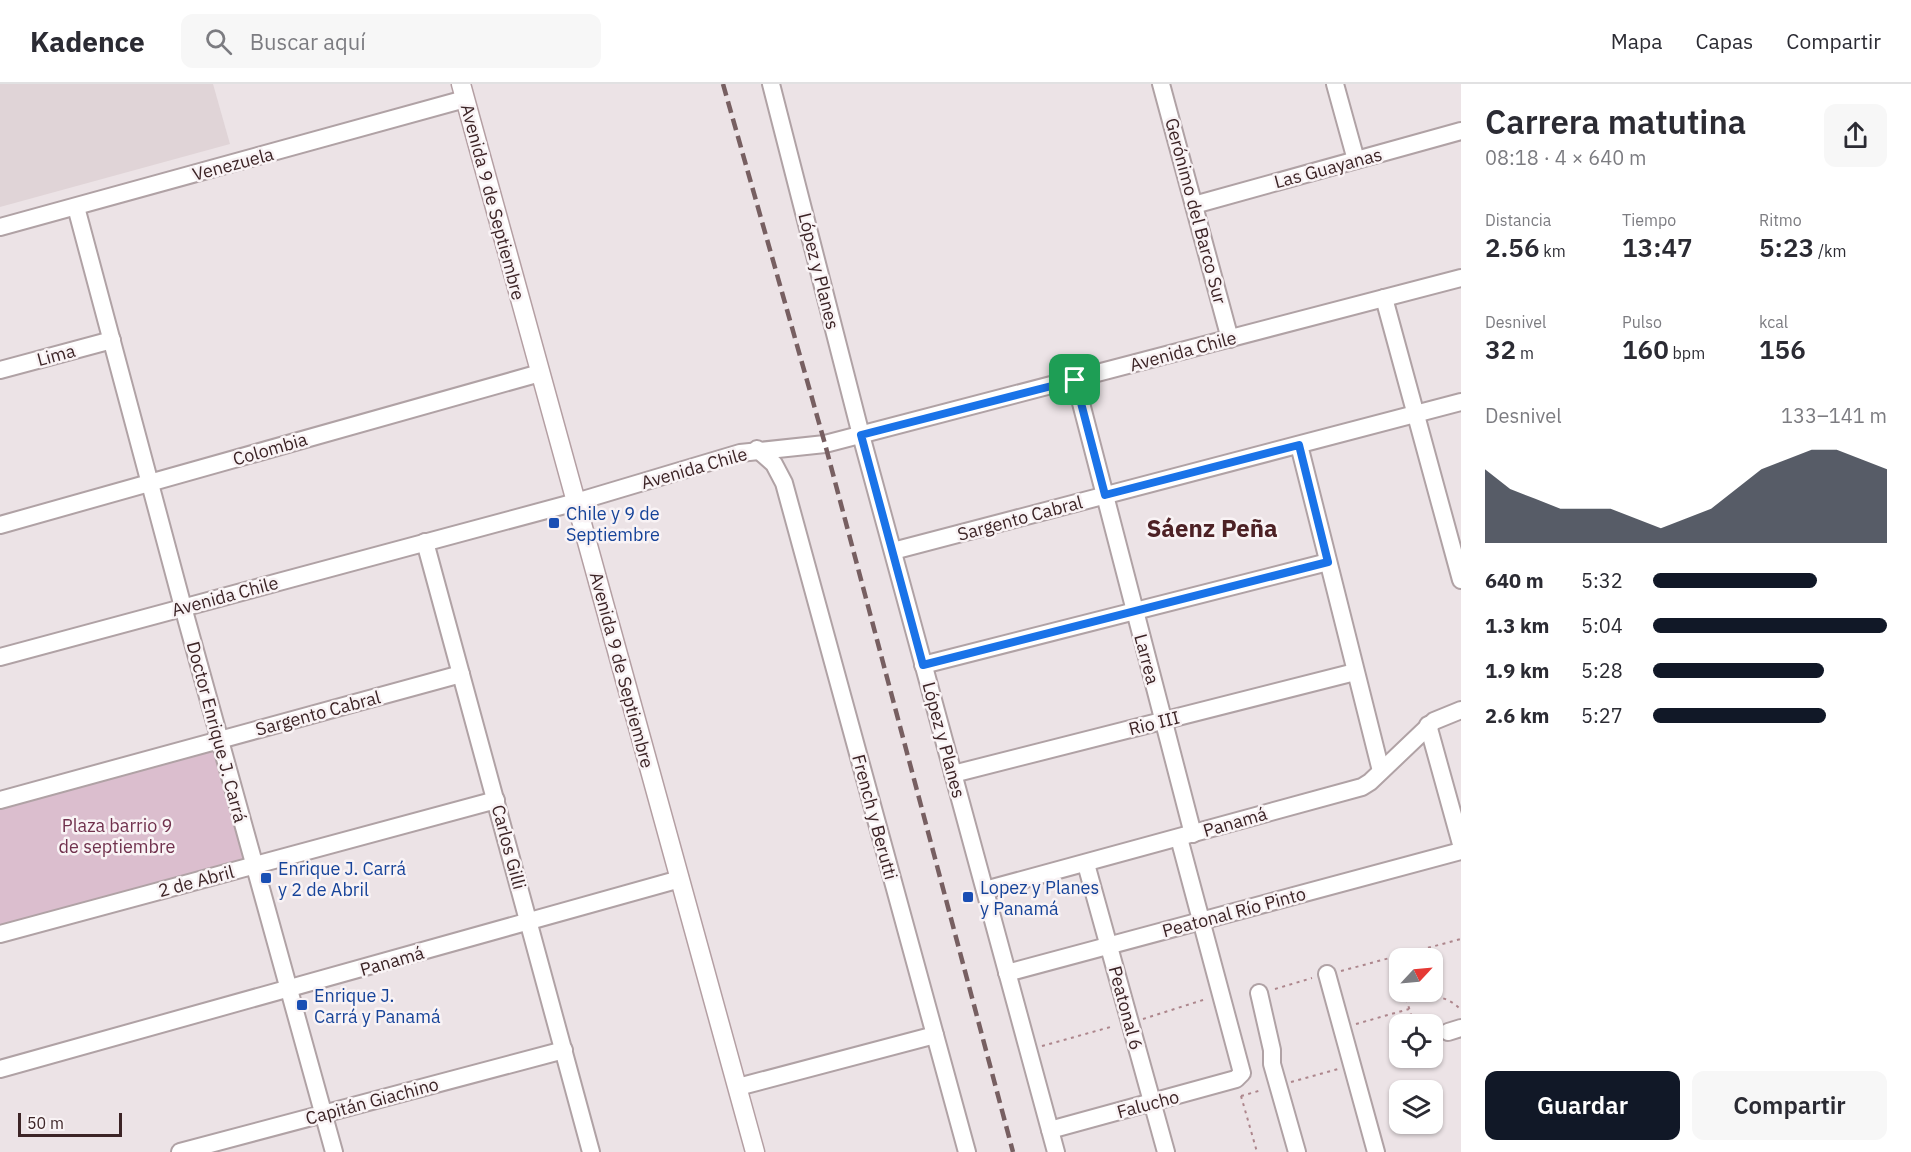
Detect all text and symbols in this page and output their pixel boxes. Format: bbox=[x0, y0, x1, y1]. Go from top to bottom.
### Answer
search box bbox=[181, 14, 601, 68]
text: Kadence bbox=[30, 23, 145, 60]
icon: search bbox=[202, 25, 235, 58]
text: Buscar aquí bbox=[250, 27, 366, 56]
text: Mapa bbox=[1611, 27, 1662, 55]
text: Capas bbox=[1695, 27, 1753, 55]
text: Compartir bbox=[1786, 27, 1881, 55]
text: Carrera matutina bbox=[1485, 100, 1746, 143]
street label: Avenida 9 de Septiembre bbox=[456, 101, 530, 303]
button: share bbox=[1824, 104, 1887, 167]
street label: Gerónimo del Barco Sur bbox=[1160, 115, 1232, 307]
street label: Venezuela bbox=[190, 142, 277, 186]
street label: Las Guayanas bbox=[1271, 143, 1385, 193]
text: 08:18 · 4 × 640 m bbox=[1485, 144, 1646, 171]
street label: López y Planes bbox=[793, 210, 845, 332]
text: Distancia bbox=[1485, 210, 1551, 230]
text: Tiempo bbox=[1622, 210, 1676, 230]
text: Ritmo bbox=[1759, 210, 1802, 230]
text: 2.56 bbox=[1485, 230, 1540, 264]
text: 13:47 bbox=[1622, 230, 1693, 264]
text: 5:23 bbox=[1759, 230, 1814, 264]
text: km bbox=[1540, 241, 1566, 261]
text: /km bbox=[1814, 241, 1846, 261]
text: Desnivel bbox=[1485, 312, 1546, 332]
text: Pulso bbox=[1622, 312, 1662, 332]
text: kcal bbox=[1759, 312, 1788, 332]
street label: Avenida Chile bbox=[1127, 326, 1239, 376]
text: 32 bbox=[1485, 332, 1516, 366]
text: 160 bbox=[1622, 332, 1669, 366]
text: 156 bbox=[1759, 332, 1806, 366]
street label: Lima bbox=[34, 339, 78, 371]
text: m bbox=[1516, 343, 1534, 363]
text: bpm bbox=[1669, 343, 1705, 363]
pin bbox=[1049, 354, 1100, 405]
icon: arrive bbox=[1058, 363, 1091, 396]
text: Desnivel bbox=[1485, 402, 1562, 429]
text: 133–141 m bbox=[1781, 402, 1887, 429]
street label: Colombia bbox=[230, 427, 310, 471]
street label: Avenida Chile bbox=[638, 442, 750, 494]
street label: Sargento Cabral bbox=[955, 490, 1085, 546]
place label: Chile y 9 de Septiembre bbox=[566, 502, 660, 546]
district label: Sáenz Peña bbox=[1146, 512, 1278, 544]
marker: Chile y 9 de Septiembre bbox=[547, 516, 561, 530]
text: 640 m bbox=[1485, 567, 1544, 594]
text: 5:32 bbox=[1581, 567, 1623, 594]
street label: Avenida 9 de Septiembre bbox=[585, 569, 659, 771]
street label: Avenida Chile bbox=[169, 571, 281, 621]
text: 1.3 km bbox=[1485, 612, 1549, 639]
text: 5:04 bbox=[1581, 612, 1623, 639]
street label: Larrea bbox=[1129, 631, 1165, 687]
street label: Doctor Enrique J. Carrá bbox=[182, 639, 252, 825]
text: 1.9 km bbox=[1485, 657, 1549, 684]
text: 5:28 bbox=[1581, 657, 1623, 684]
street label: López y Planes bbox=[917, 679, 971, 801]
street label: Sargento Cabral bbox=[253, 685, 383, 741]
text: 2.6 km bbox=[1485, 702, 1549, 729]
text: 5:27 bbox=[1581, 702, 1623, 729]
street label: Rio III bbox=[1126, 706, 1182, 740]
street label: French y Berutti bbox=[847, 752, 903, 882]
street label: Carlos Gilli bbox=[487, 802, 531, 892]
street label: Panamá bbox=[1200, 802, 1270, 842]
park label: Plaza barrio 9 de septiembre bbox=[59, 814, 176, 858]
place label: Enrique J. Carrá y 2 de Abril bbox=[278, 857, 407, 901]
street label: 2 de Abril bbox=[156, 860, 237, 902]
marker: Enrique J. Carrá y 2 de Abril bbox=[259, 871, 273, 885]
place label: Lopez y Planes y Panamá bbox=[980, 876, 1099, 920]
street label: Peatonal Río Pinto bbox=[1160, 882, 1308, 942]
marker: Lopez y Planes y Panamá bbox=[961, 890, 975, 904]
street label: Panamá bbox=[357, 941, 427, 981]
north arrow bbox=[1389, 948, 1443, 1002]
map controls bbox=[1389, 948, 1443, 1134]
street label: Peatonal 6 bbox=[1104, 963, 1148, 1053]
place label: Enrique J. Carrá y Panamá bbox=[314, 984, 441, 1028]
marker: Enrique J. Carrá y Panamá bbox=[295, 998, 309, 1012]
button: locate bbox=[1389, 1014, 1443, 1068]
button: Guardar bbox=[1485, 1071, 1680, 1140]
button: Compartir bbox=[1692, 1071, 1887, 1140]
street label: Capitán Giachino bbox=[303, 1072, 441, 1130]
button: layers bbox=[1389, 1080, 1443, 1134]
street label: Falucho bbox=[1114, 1085, 1182, 1123]
scale bar bbox=[18, 1110, 122, 1138]
text: 50 m bbox=[27, 1113, 64, 1133]

